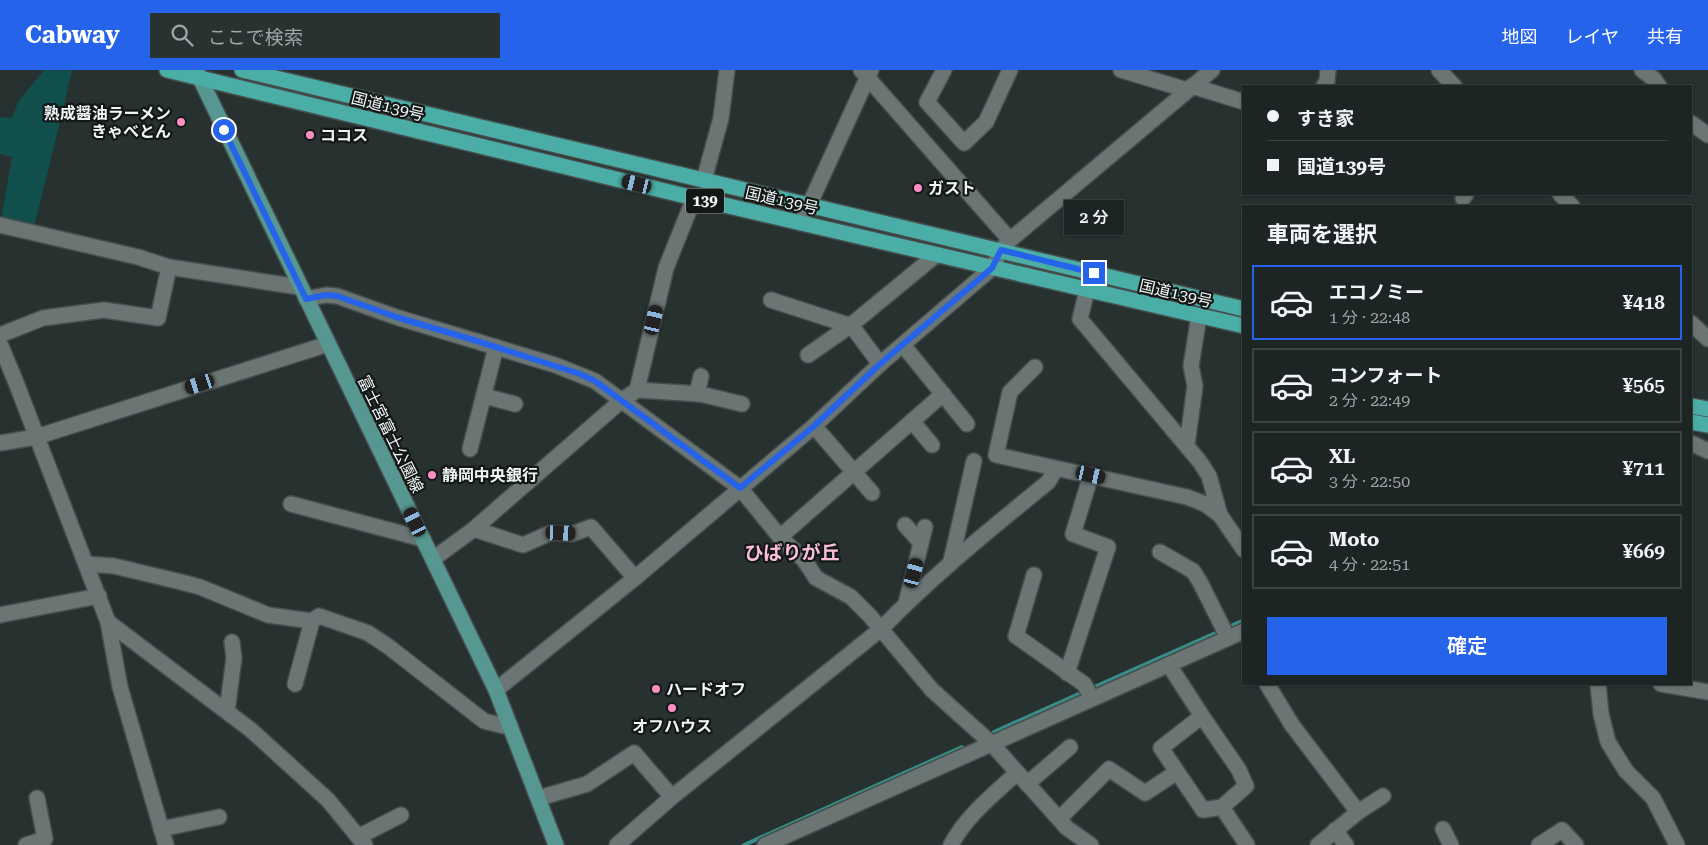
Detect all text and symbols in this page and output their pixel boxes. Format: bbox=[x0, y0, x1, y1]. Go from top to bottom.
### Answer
search box bbox=[150, 13, 500, 58]
text: Cabway bbox=[25, 21, 120, 49]
icon: search bbox=[168, 21, 196, 49]
text: ここで検索 bbox=[208, 26, 303, 49]
text: 地図 bbox=[1502, 26, 1538, 47]
text: レイヤ bbox=[1566, 26, 1619, 47]
text: 共有 bbox=[1647, 26, 1683, 47]
street label: 国道139号 bbox=[349, 88, 427, 125]
place label: 熟成醤油ラーメン きゃべとん bbox=[44, 104, 171, 141]
text: すき家 bbox=[1297, 107, 1354, 130]
marker: 熟成醤油ラーメン きゃべとん bbox=[175, 116, 187, 128]
route start bbox=[213, 119, 235, 141]
place label: ココス bbox=[320, 126, 368, 145]
marker: ココス bbox=[304, 129, 316, 141]
text: 国道139号 bbox=[1297, 155, 1386, 178]
car bbox=[620, 173, 653, 195]
place label: ガスト bbox=[928, 179, 976, 198]
marker: ガスト bbox=[912, 182, 924, 194]
street label: 国道139号 bbox=[743, 183, 821, 218]
road number: 139 bbox=[686, 188, 724, 214]
callout: 2 分 bbox=[1064, 200, 1124, 236]
text: 2 分 bbox=[1079, 208, 1109, 227]
text: 車両を選択 bbox=[1267, 222, 1377, 247]
route end bbox=[1083, 262, 1105, 284]
street label: 国道139号 bbox=[1137, 276, 1215, 311]
icon: car bbox=[1269, 280, 1314, 325]
text: エコノミー bbox=[1329, 281, 1424, 304]
text: ¥418 bbox=[1622, 291, 1665, 314]
car bbox=[643, 304, 664, 336]
text: 1 分 · 22:48 bbox=[1329, 308, 1410, 327]
icon: car bbox=[1269, 363, 1314, 408]
text: コンフォート bbox=[1329, 364, 1442, 387]
car bbox=[183, 372, 216, 396]
street label: 富士宮富士公園線 bbox=[354, 373, 427, 496]
text: ¥565 bbox=[1622, 374, 1665, 397]
text: 2 分 · 22:49 bbox=[1329, 391, 1410, 410]
text: XL bbox=[1329, 445, 1355, 468]
icon: car bbox=[1269, 446, 1314, 491]
text: ¥711 bbox=[1622, 457, 1665, 480]
car bbox=[1074, 464, 1107, 486]
place label: 静岡中央銀行 bbox=[442, 466, 538, 485]
marker: 静岡中央銀行 bbox=[426, 469, 438, 481]
text: 3 分 · 22:50 bbox=[1329, 472, 1410, 491]
car bbox=[401, 505, 428, 539]
car bbox=[545, 525, 576, 541]
text: Moto bbox=[1329, 528, 1379, 551]
icon: car bbox=[1269, 529, 1314, 574]
text: ¥669 bbox=[1622, 540, 1665, 563]
district label: ひばりが丘 bbox=[744, 541, 840, 564]
text: 4 分 · 22:51 bbox=[1329, 555, 1410, 574]
car bbox=[902, 557, 925, 589]
button: 確定 bbox=[1267, 617, 1667, 675]
place label: ハードオフ bbox=[666, 680, 746, 699]
marker: ハードオフ bbox=[650, 683, 662, 695]
marker: オフハウス bbox=[666, 702, 678, 714]
place label: オフハウス bbox=[632, 717, 712, 736]

